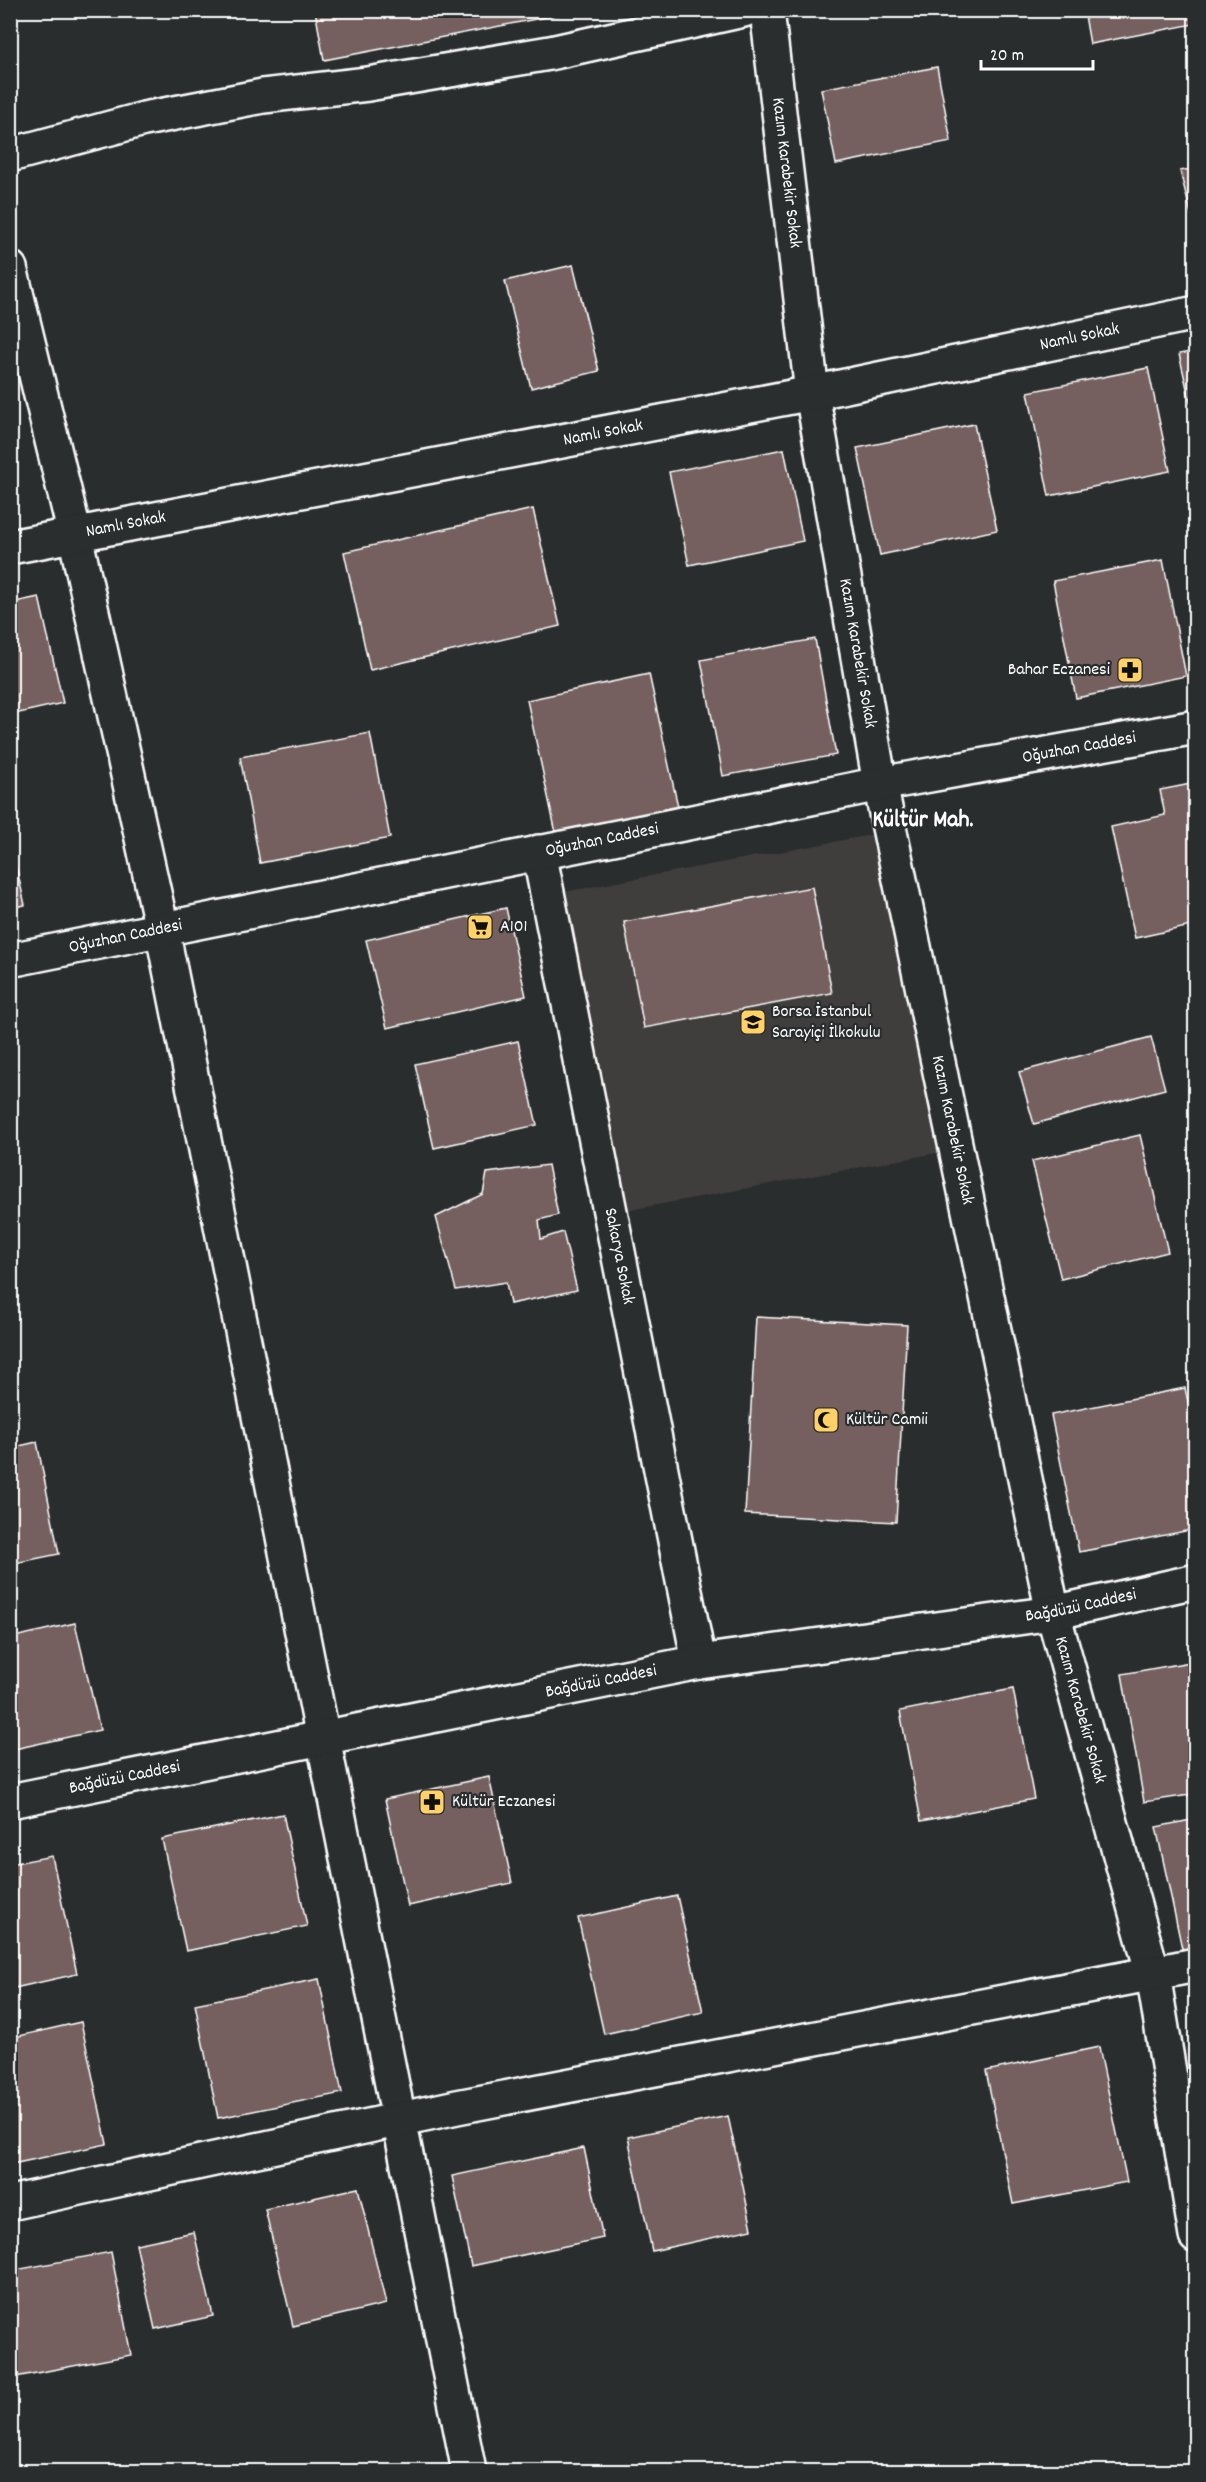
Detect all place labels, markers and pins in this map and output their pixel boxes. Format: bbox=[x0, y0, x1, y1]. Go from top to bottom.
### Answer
pharmacy icon: Bahar Eczanesi bbox=[1115, 655, 1145, 685]
place label: Bahar Eczanesi bbox=[1008, 658, 1110, 683]
supermarket icon: A101 bbox=[465, 912, 495, 942]
place label: A101 bbox=[500, 915, 528, 940]
place label: Borsa İstanbul Sarayiçi İlkokulu bbox=[772, 1000, 881, 1046]
school or university icon: Borsa İstanbul Sarayiçi İlkokulu bbox=[738, 1007, 768, 1037]
mosque icon: Kültür Camii bbox=[811, 1405, 841, 1435]
place label: Kültür Camii bbox=[846, 1408, 928, 1433]
pharmacy icon: Kültür Eczanesi bbox=[417, 1787, 447, 1817]
place label: Kültür Eczanesi bbox=[452, 1790, 555, 1815]

